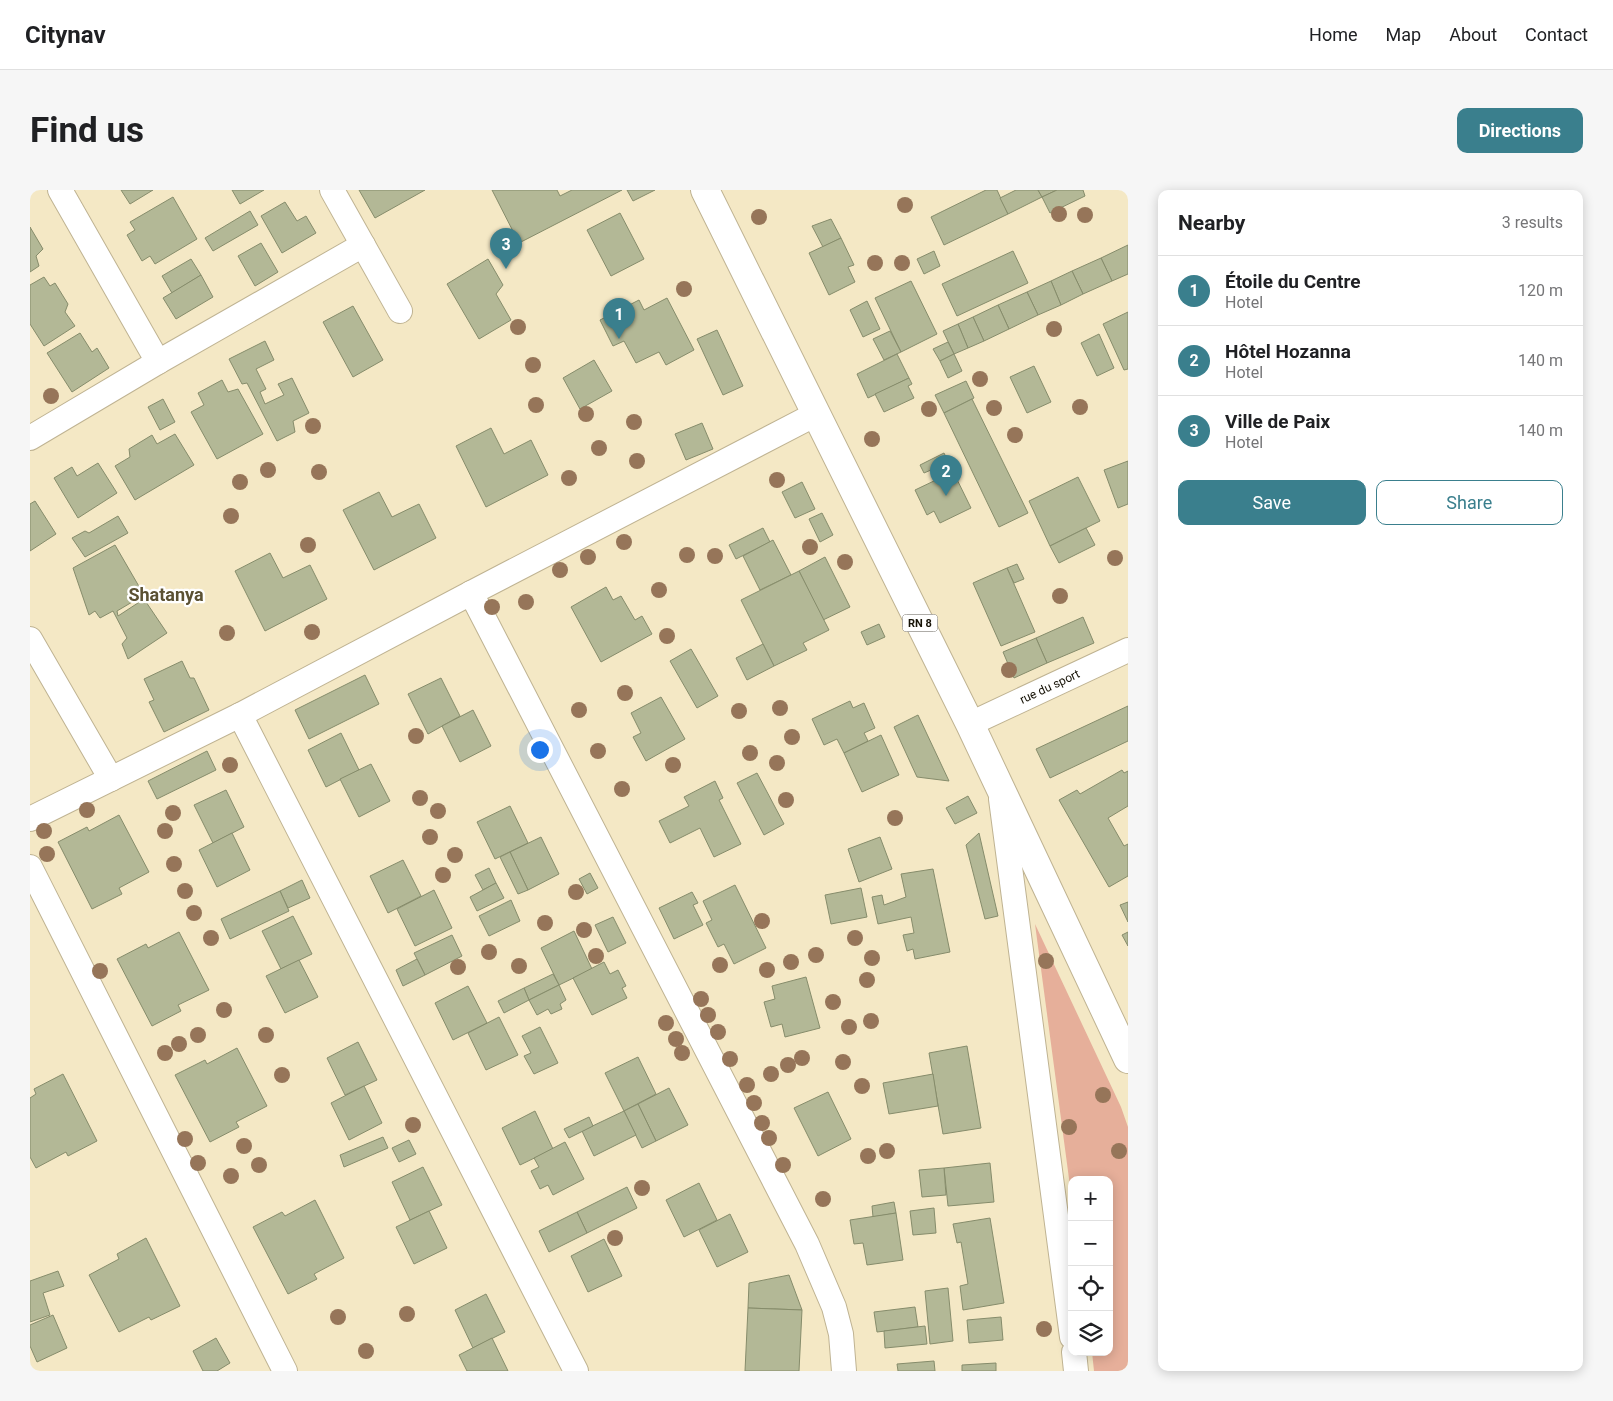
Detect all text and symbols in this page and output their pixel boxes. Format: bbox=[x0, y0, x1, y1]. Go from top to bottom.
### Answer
text: Citynav bbox=[25, 21, 106, 49]
text: Home bbox=[1309, 24, 1358, 45]
text: Map bbox=[1386, 24, 1421, 45]
text: About bbox=[1449, 24, 1497, 45]
text: Contact bbox=[1525, 24, 1588, 45]
button: Directions bbox=[1457, 108, 1583, 153]
text: Find us bbox=[30, 110, 144, 151]
text: Nearby bbox=[1178, 211, 1245, 235]
text: 3 results bbox=[1502, 213, 1563, 232]
pin: 3 bbox=[490, 228, 522, 269]
text: Étoile du Centre bbox=[1225, 270, 1361, 293]
text: 1 bbox=[1189, 281, 1199, 300]
text: 120 m bbox=[1518, 281, 1563, 300]
text: Hotel bbox=[1225, 293, 1263, 312]
pin: 1 bbox=[603, 298, 635, 339]
text: Hôtel Hozanna bbox=[1225, 340, 1351, 363]
text: 2 bbox=[1189, 351, 1199, 370]
text: 140 m bbox=[1518, 351, 1563, 370]
text: Hotel bbox=[1225, 363, 1263, 382]
text: Ville de Paix bbox=[1225, 410, 1330, 433]
text: 3 bbox=[1189, 421, 1199, 440]
text: 140 m bbox=[1518, 421, 1563, 440]
text: Hotel bbox=[1225, 433, 1263, 452]
pin: 2 bbox=[930, 455, 962, 496]
button: Save bbox=[1178, 480, 1366, 525]
button: Share bbox=[1376, 480, 1563, 525]
district label: Shatanya bbox=[128, 584, 204, 605]
road number: RN 8 bbox=[902, 614, 938, 632]
street label: rue du sport bbox=[1017, 667, 1082, 707]
your location bbox=[527, 737, 553, 763]
map controls bbox=[1068, 1176, 1113, 1356]
button: + bbox=[1068, 1176, 1113, 1221]
button: − bbox=[1068, 1221, 1113, 1266]
button: locate bbox=[1068, 1266, 1113, 1311]
button: layers bbox=[1068, 1311, 1113, 1356]

